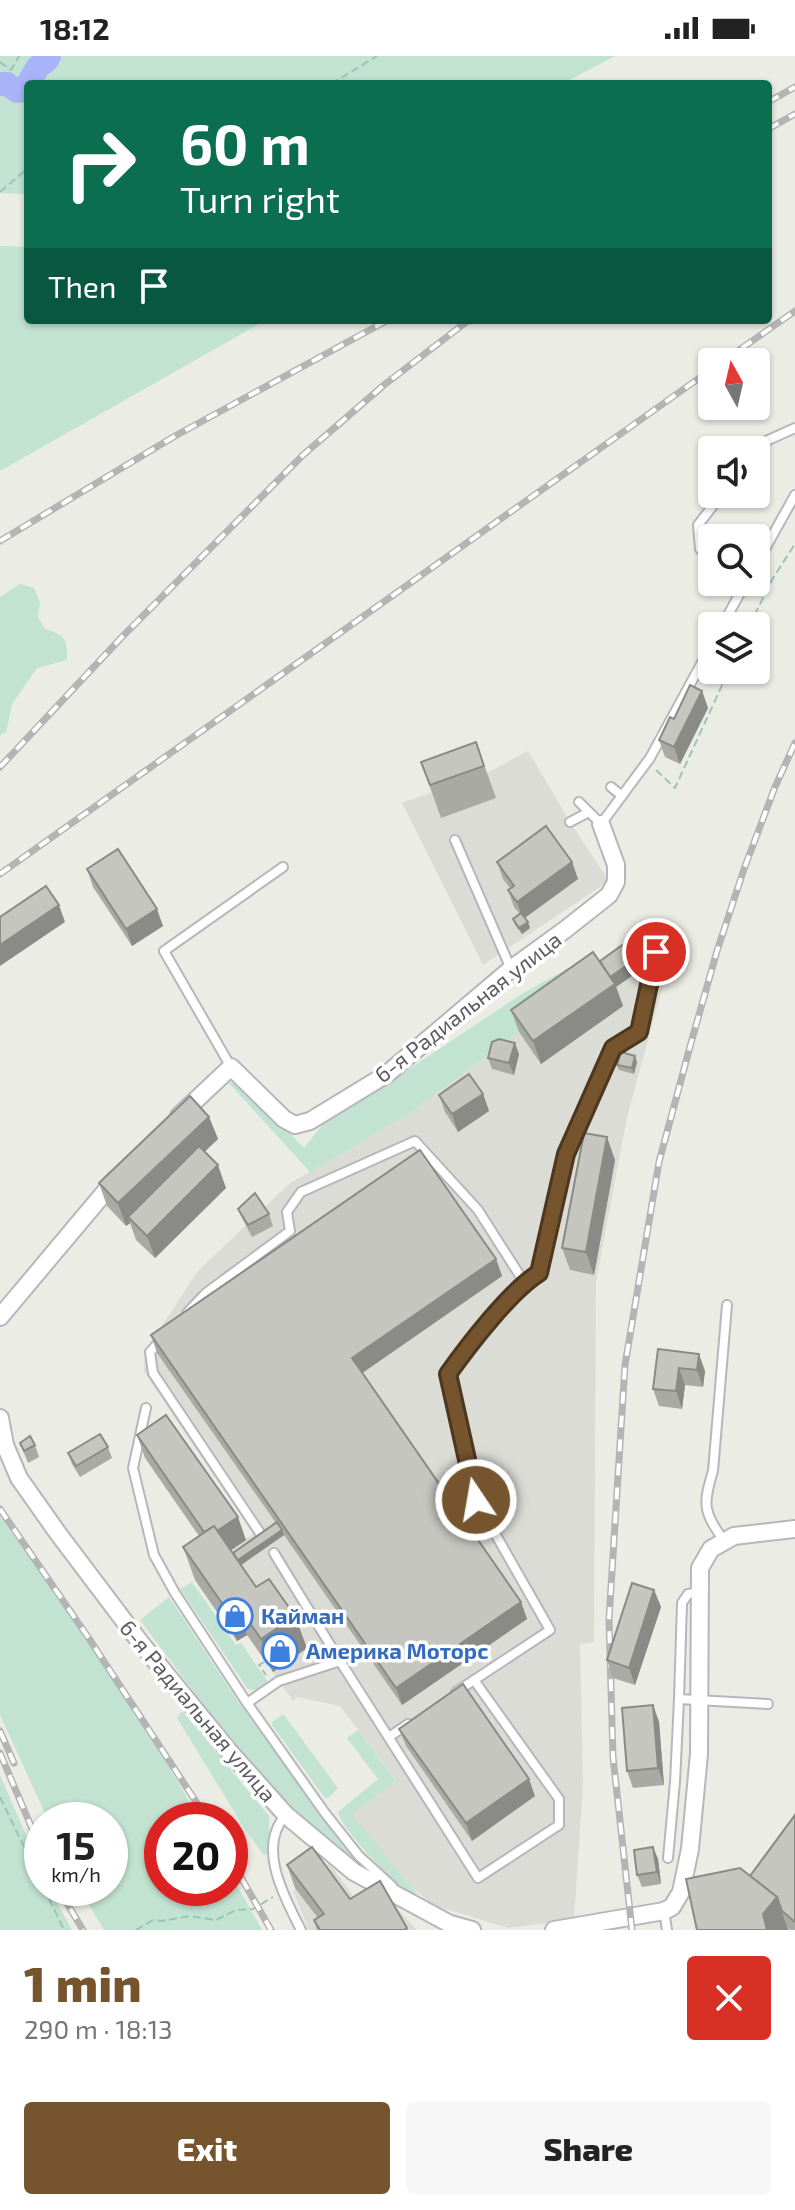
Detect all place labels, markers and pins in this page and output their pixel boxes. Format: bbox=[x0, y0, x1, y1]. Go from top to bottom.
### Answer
pin bbox=[622, 918, 690, 986]
shop icon: Кайман bbox=[216, 1597, 254, 1635]
place label: Кайман bbox=[261, 1602, 344, 1628]
shop icon: Америка Моторс bbox=[261, 1632, 299, 1670]
place label: Америка Моторс bbox=[306, 1637, 488, 1663]

